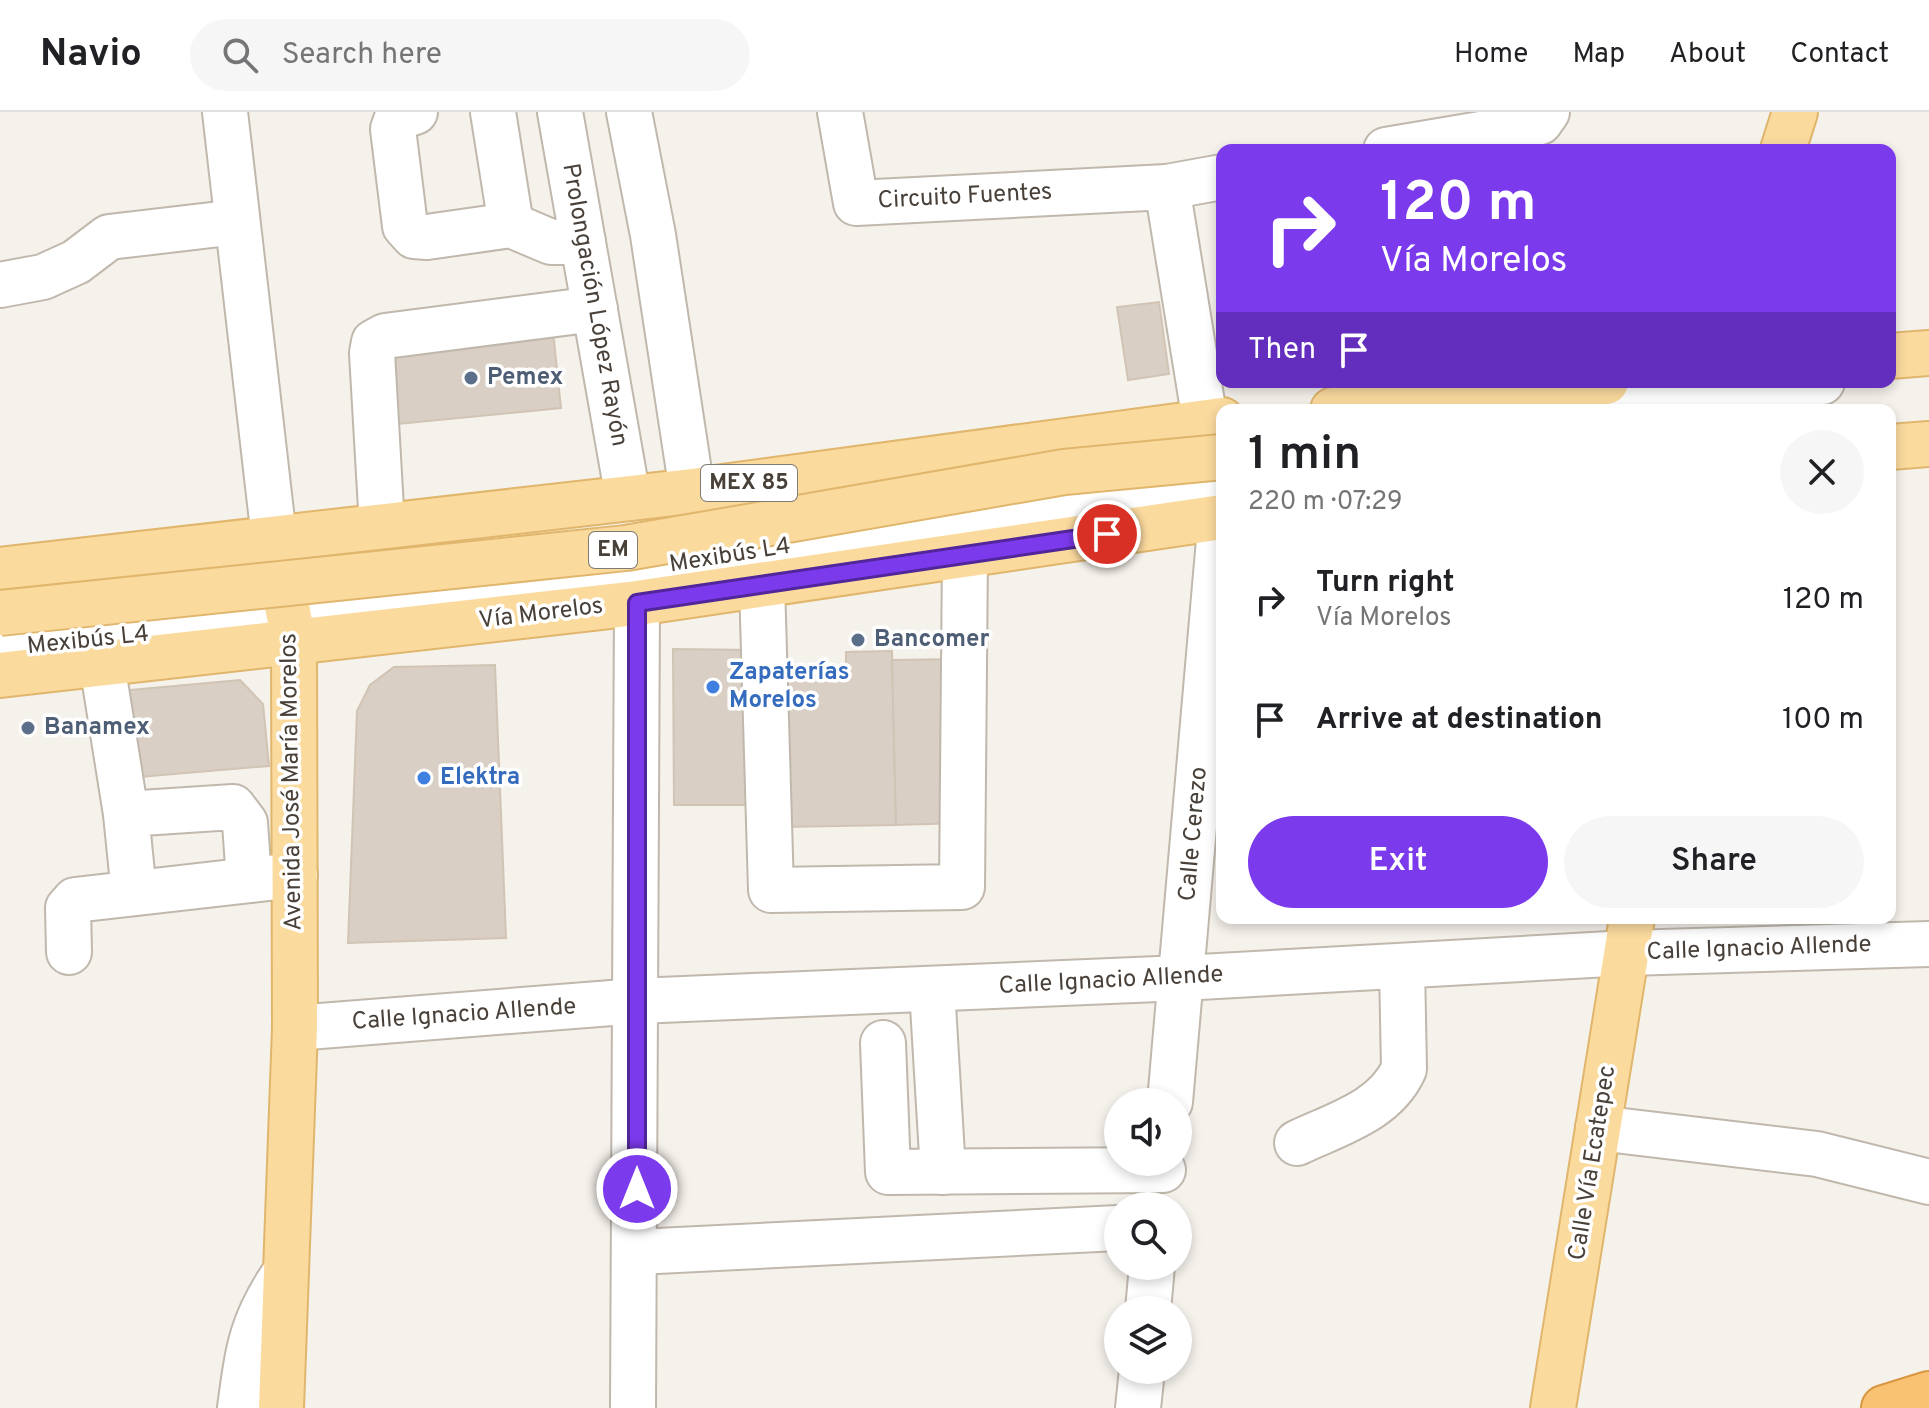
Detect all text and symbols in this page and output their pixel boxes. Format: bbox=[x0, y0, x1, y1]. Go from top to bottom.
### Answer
search box bbox=[190, 19, 750, 91]
text: Navio bbox=[40, 31, 142, 80]
icon: search bbox=[218, 33, 262, 77]
text: Search here bbox=[282, 37, 442, 74]
text: Home bbox=[1454, 37, 1528, 73]
text: Map bbox=[1572, 37, 1625, 73]
text: About bbox=[1669, 37, 1746, 73]
text: Contact bbox=[1790, 37, 1889, 73]
street label: Prolongación López Rayón bbox=[554, 161, 634, 449]
text: 120 m bbox=[1380, 170, 1537, 240]
icon: right bbox=[1248, 176, 1352, 280]
street label: Circuito Fuentes bbox=[877, 177, 1053, 217]
text: Vía Morelos bbox=[1380, 239, 1567, 285]
icon: arrive bbox=[1332, 328, 1376, 372]
text: Then bbox=[1248, 332, 1316, 369]
place label: Pemex bbox=[487, 363, 563, 393]
marker: Pemex bbox=[462, 369, 480, 387]
text: 1 min bbox=[1248, 426, 1361, 486]
button: close bbox=[1780, 430, 1864, 514]
road number: MEX 85 bbox=[701, 465, 797, 501]
text: 220 m · 07:29 bbox=[1248, 486, 1403, 519]
pin bbox=[1073, 500, 1141, 568]
icon: arrive bbox=[1085, 512, 1129, 556]
road number: EM bbox=[589, 532, 637, 568]
street label: Mexibús L4 bbox=[667, 532, 793, 580]
text: Turn right bbox=[1316, 565, 1454, 602]
icon: right bbox=[1248, 578, 1292, 622]
text: 120 m bbox=[1783, 582, 1864, 619]
street label: Vía Morelos bbox=[477, 591, 605, 637]
text: Vía Morelos bbox=[1316, 602, 1451, 635]
street label: Mexibús L4 bbox=[26, 620, 150, 662]
place label: Bancomer bbox=[874, 625, 989, 655]
marker: Bancomer bbox=[849, 631, 867, 649]
street label: Avenida José María Morelos bbox=[274, 633, 310, 931]
place label: Zapaterías Morelos bbox=[729, 658, 850, 716]
marker: Zapaterías Morelos bbox=[704, 678, 722, 696]
icon: arrive bbox=[1248, 698, 1292, 742]
text: Arrive at destination bbox=[1316, 702, 1602, 739]
text: 100 m bbox=[1782, 702, 1864, 739]
place label: Banamex bbox=[44, 713, 150, 743]
marker: Banamex bbox=[19, 719, 37, 737]
place label: Elektra bbox=[440, 763, 520, 793]
street label: Calle Cerezo bbox=[1173, 766, 1215, 902]
marker: Elektra bbox=[415, 769, 433, 787]
button: Exit bbox=[1248, 816, 1548, 908]
button: Share bbox=[1564, 816, 1864, 908]
street label: Calle Ignacio Allende bbox=[1646, 930, 1872, 968]
street label: Calle Ignacio Allende bbox=[998, 960, 1224, 1002]
street label: Calle Ignacio Allende bbox=[351, 992, 577, 1038]
street label: Calle Vía Ecatepec bbox=[1563, 1063, 1623, 1263]
map controls bbox=[1104, 1088, 1192, 1384]
button: sound bbox=[1104, 1088, 1192, 1176]
position arrow bbox=[595, 1147, 679, 1231]
button: search bbox=[1104, 1192, 1192, 1280]
button: layers bbox=[1104, 1296, 1192, 1384]

